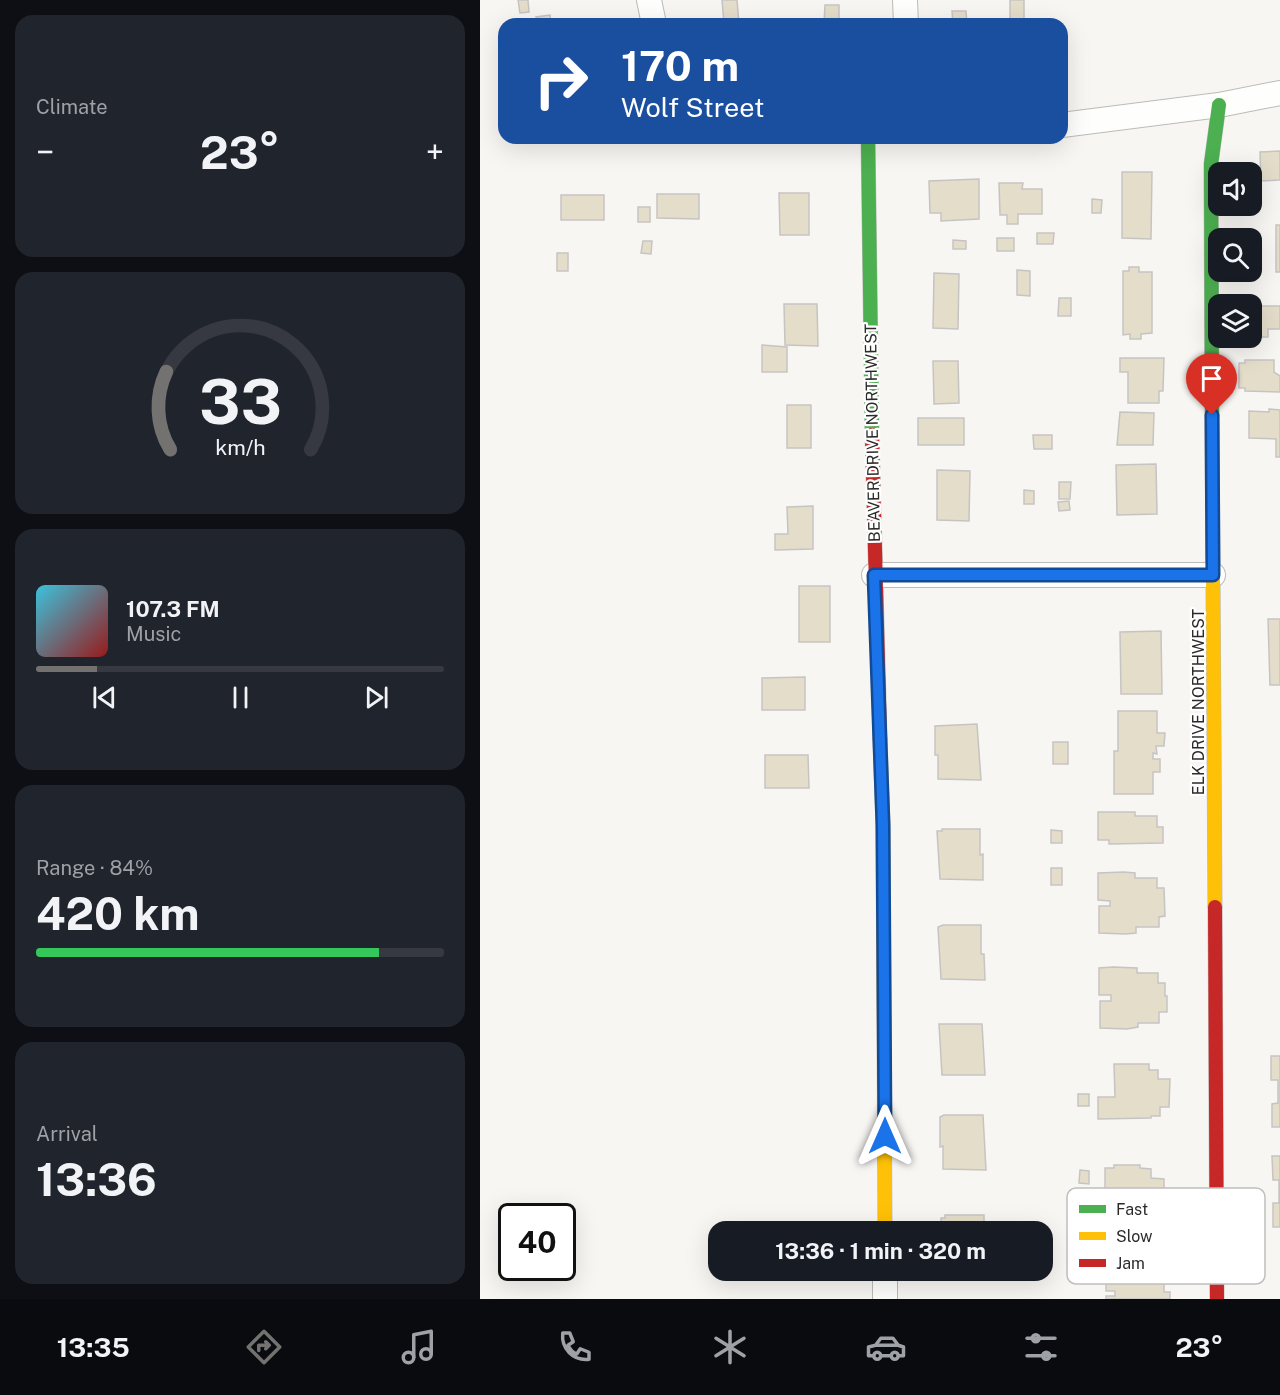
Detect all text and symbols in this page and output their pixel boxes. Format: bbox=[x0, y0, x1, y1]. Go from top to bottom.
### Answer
text: 170 m bbox=[621, 41, 739, 90]
icon: right bbox=[522, 42, 600, 120]
text: Wolf Street bbox=[621, 91, 764, 123]
text: Climate bbox=[36, 95, 108, 119]
text: 23° bbox=[200, 126, 280, 179]
text: − bbox=[36, 133, 54, 171]
text: + bbox=[426, 133, 444, 171]
map controls bbox=[1208, 162, 1262, 348]
button: sound bbox=[1208, 162, 1262, 216]
button: search bbox=[1208, 228, 1262, 282]
button: layers bbox=[1208, 294, 1262, 348]
street label: BEAVER DRIVE NORTHWEST bbox=[861, 323, 884, 542]
pin bbox=[1186, 353, 1237, 415]
icon: arrive bbox=[1195, 362, 1228, 395]
text: 33 bbox=[199, 365, 281, 438]
text: km/h bbox=[215, 435, 265, 460]
text: 107.3 FM bbox=[126, 596, 220, 622]
street label: ELK DRIVE NORTHWEST bbox=[1189, 608, 1208, 795]
text: Music bbox=[126, 622, 181, 646]
icon: previous bbox=[88, 681, 121, 714]
icon: pause bbox=[224, 681, 257, 714]
icon: next bbox=[360, 681, 393, 714]
text: Range · 84% bbox=[36, 856, 153, 880]
text: 420 km bbox=[36, 887, 200, 940]
position arrow bbox=[853, 1104, 917, 1168]
text: Arrival bbox=[36, 1122, 98, 1146]
text: 13:36 bbox=[36, 1153, 157, 1206]
legend bbox=[1067, 1188, 1265, 1284]
text: Fast bbox=[1116, 1200, 1148, 1219]
speed limit sign: 40 bbox=[498, 1203, 576, 1281]
text: Slow bbox=[1116, 1227, 1153, 1246]
text: 13:36 · 1 min · 320 m bbox=[775, 1238, 986, 1264]
text: Jam bbox=[1116, 1254, 1145, 1273]
icon: directions bbox=[243, 1326, 285, 1368]
icon: music bbox=[398, 1326, 440, 1368]
icon: phone bbox=[554, 1326, 596, 1368]
icon: climate bbox=[709, 1326, 751, 1368]
icon: car bbox=[865, 1326, 907, 1368]
icon: filters bbox=[1020, 1326, 1062, 1368]
text: 13:35 bbox=[57, 1331, 130, 1363]
text: 23° bbox=[1175, 1331, 1223, 1363]

